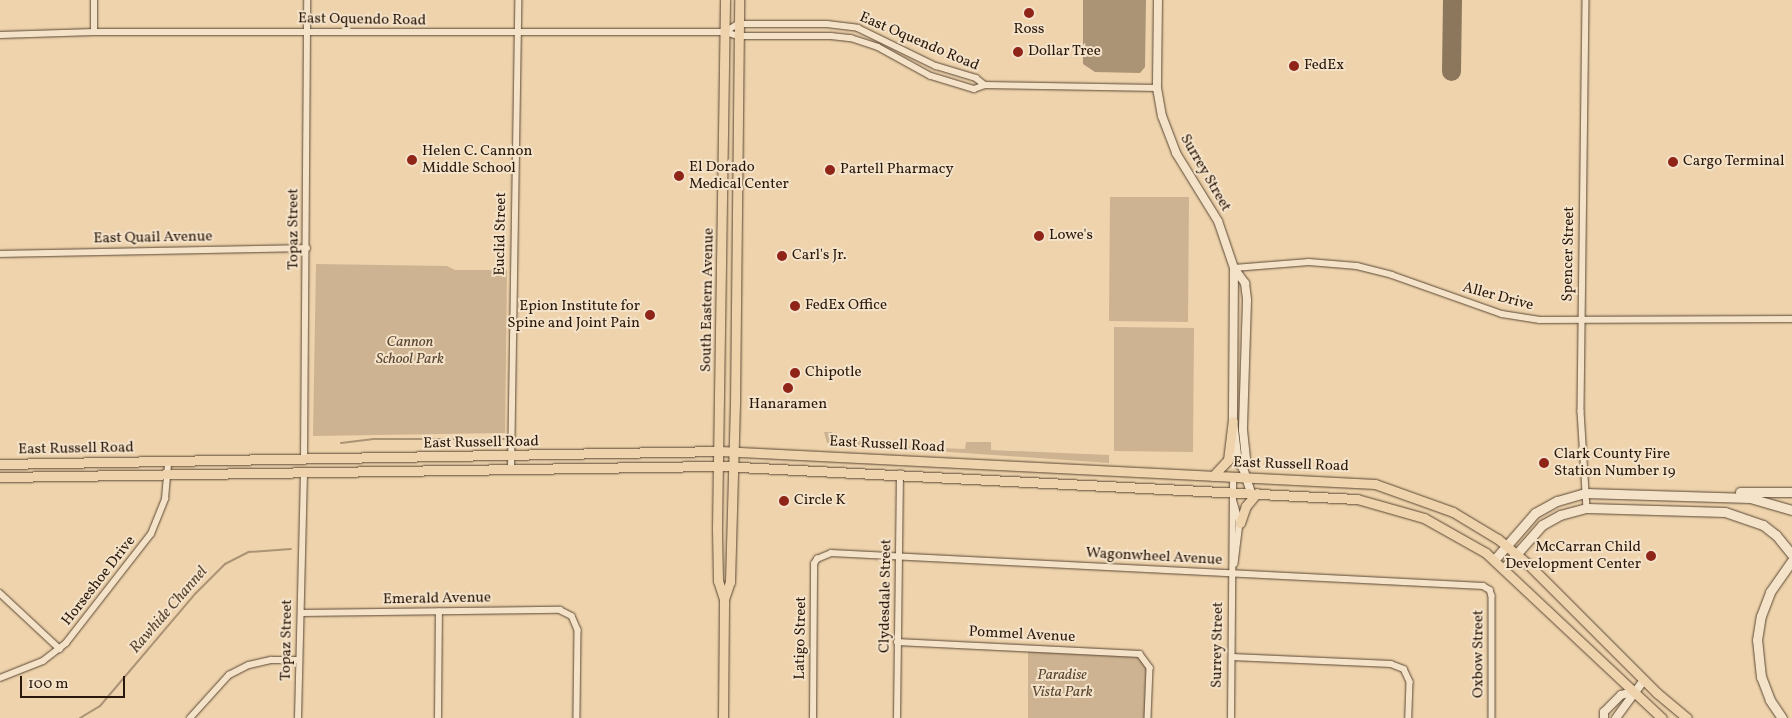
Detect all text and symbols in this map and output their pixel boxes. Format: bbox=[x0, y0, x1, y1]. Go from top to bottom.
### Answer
marker: Ross bbox=[1023, 7, 1035, 19]
street label: East Oquendo Road bbox=[856, 9, 982, 75]
street label: East Oquendo Road bbox=[298, 10, 426, 30]
place label: Ross bbox=[1014, 21, 1044, 39]
place label: Dollar Tree bbox=[1028, 43, 1101, 61]
marker: Dollar Tree bbox=[1012, 46, 1024, 58]
place label: FedEx bbox=[1304, 57, 1344, 75]
marker: FedEx bbox=[1288, 60, 1300, 72]
street label: Surrey Street bbox=[1176, 131, 1234, 215]
place label: Helen C. Cannon Middle School bbox=[422, 142, 532, 177]
place label: Cargo Terminal bbox=[1683, 153, 1785, 171]
marker: Helen C. Cannon Middle School bbox=[406, 154, 418, 166]
marker: Cargo Terminal bbox=[1667, 156, 1679, 168]
place label: El Dorado Medical Center bbox=[689, 158, 789, 193]
place label: Partell Pharmacy bbox=[840, 161, 954, 179]
marker: Partell Pharmacy bbox=[824, 164, 836, 176]
marker: El Dorado Medical Center bbox=[673, 170, 685, 182]
street label: Topaz Street bbox=[285, 188, 303, 270]
street label: Euclid Street bbox=[491, 192, 511, 276]
street label: Spencer Street bbox=[1559, 206, 1579, 302]
place label: Lowe's bbox=[1049, 227, 1093, 245]
street label: East Quail Avenue bbox=[93, 228, 213, 248]
street label: South Eastern Avenue bbox=[698, 228, 718, 372]
marker: Lowe's bbox=[1033, 230, 1045, 242]
place label: Carl's Jr. bbox=[792, 247, 847, 265]
marker: Carl's Jr. bbox=[776, 250, 788, 262]
street label: Aller Drive bbox=[1461, 279, 1535, 315]
place label: Epion Institute for Spine and Joint Pain bbox=[507, 297, 640, 332]
place label: FedEx Office bbox=[805, 297, 887, 315]
marker: FedEx Office bbox=[789, 300, 801, 312]
marker: Epion Institute for Spine and Joint Pain bbox=[644, 309, 656, 321]
park label: Cannon School Park bbox=[376, 333, 444, 368]
place label: Chipotle bbox=[805, 364, 862, 382]
marker: Chipotle bbox=[789, 367, 801, 379]
marker: Hanaramen bbox=[782, 382, 794, 394]
place label: Hanaramen bbox=[749, 396, 827, 414]
street label: East Russell Road bbox=[423, 433, 539, 453]
street label: East Russell Road bbox=[829, 433, 945, 457]
street label: East Russell Road bbox=[18, 439, 134, 459]
place label: Clark County Fire Station Number 19 bbox=[1554, 445, 1676, 480]
street label: East Russell Road bbox=[1233, 454, 1349, 476]
marker: Clark County Fire Station Number 19 bbox=[1538, 457, 1550, 469]
place label: Circle K bbox=[794, 492, 846, 510]
marker: Circle K bbox=[778, 495, 790, 507]
street label: Horseshoe Drive bbox=[58, 532, 140, 630]
place label: McCarran Child Development Center bbox=[1505, 538, 1641, 573]
street label: Clydesdale Street bbox=[876, 539, 896, 653]
street label: Wagonwheel Avenue bbox=[1085, 544, 1223, 570]
marker: McCarran Child Development Center bbox=[1645, 550, 1657, 562]
water label: Rawhide Channel bbox=[126, 563, 212, 657]
street label: Emerald Avenue bbox=[383, 589, 491, 609]
street label: Latigo Street bbox=[791, 596, 811, 680]
street label: Topaz Street bbox=[277, 599, 297, 681]
street label: Surrey Street bbox=[1208, 601, 1228, 689]
street label: Oxbow Street bbox=[1470, 610, 1488, 698]
street label: Pommel Avenue bbox=[968, 623, 1076, 647]
scale bar bbox=[22, 666, 128, 698]
park label: Paradise Vista Park bbox=[1031, 666, 1093, 701]
text: 100 m bbox=[28, 674, 68, 695]

